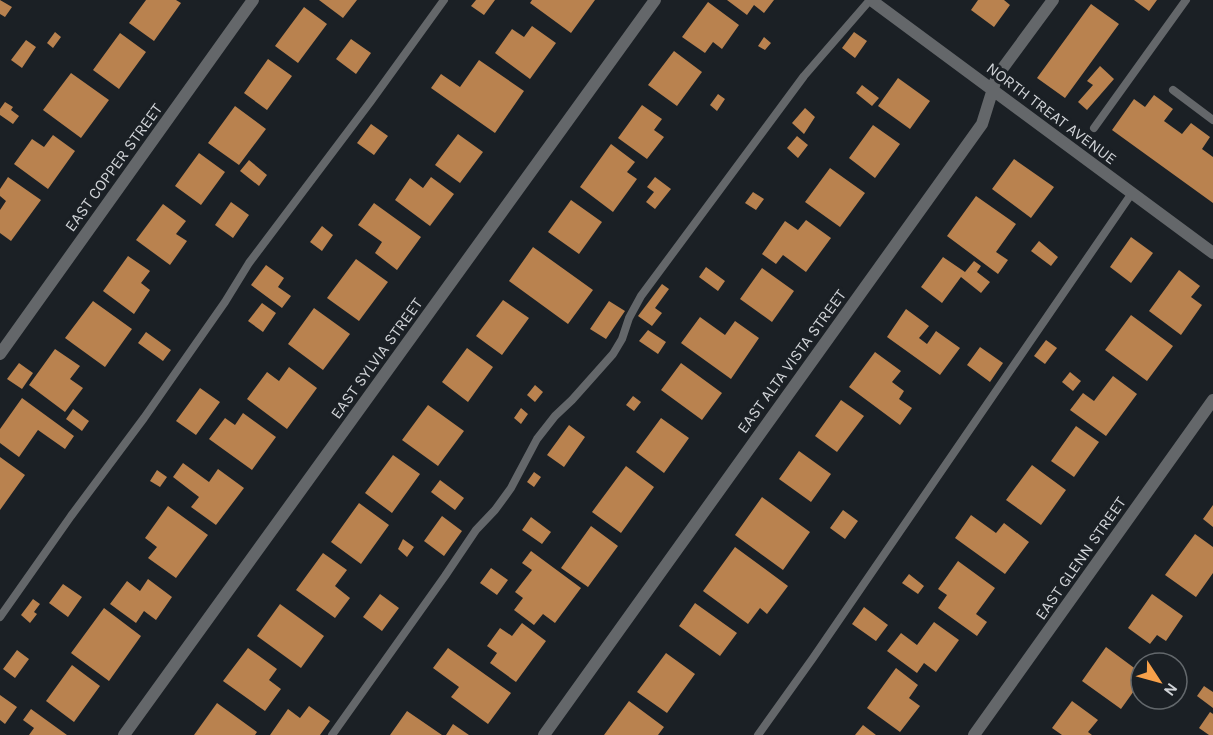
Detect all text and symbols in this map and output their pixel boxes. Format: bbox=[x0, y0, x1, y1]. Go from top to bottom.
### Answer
street label: NORTH TREAT AVENUE bbox=[983, 58, 1120, 168]
street label: EAST COPPER STREET bbox=[61, 100, 166, 235]
street label: EAST ALTA VISTA STREET bbox=[733, 286, 850, 437]
street label: EAST SYLVIA STREET bbox=[326, 294, 427, 422]
street label: EAST GLENN STREET bbox=[1031, 493, 1130, 623]
north arrow bbox=[1129, 651, 1189, 711]
text: N bbox=[1160, 679, 1182, 700]

